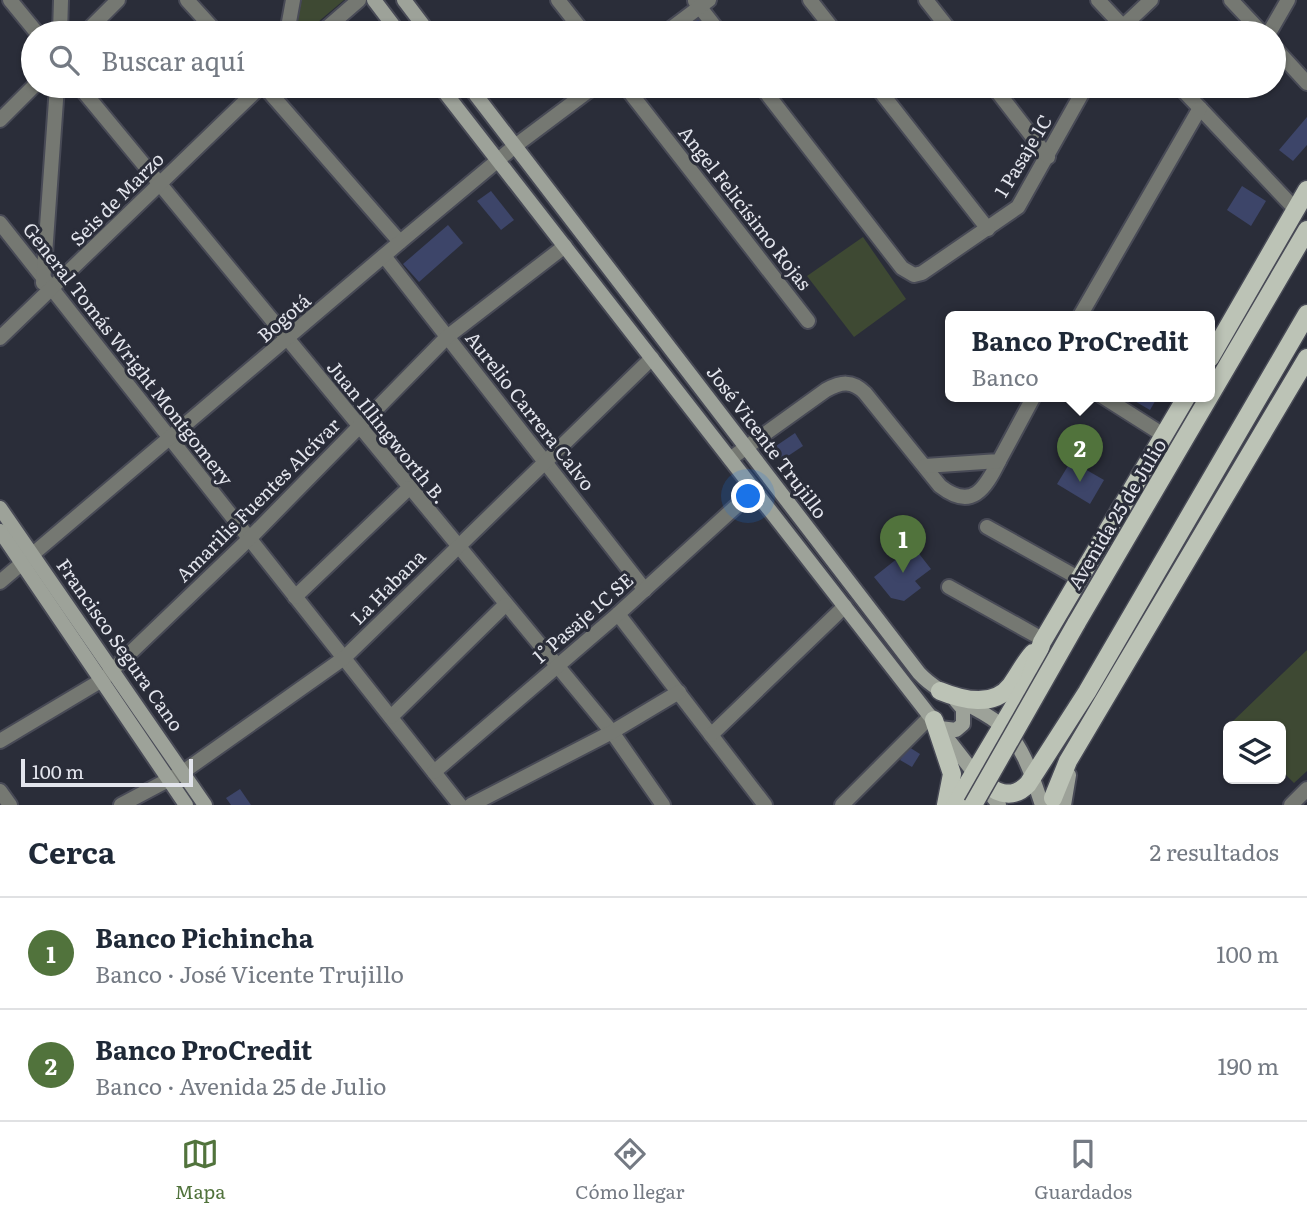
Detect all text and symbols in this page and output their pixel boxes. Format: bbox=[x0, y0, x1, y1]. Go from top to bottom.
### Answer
search box bbox=[21, 21, 1286, 98]
text: Buscar aquí bbox=[101, 40, 245, 79]
icon: search bbox=[45, 41, 83, 79]
street label: 1 Pasaje 1C bbox=[986, 109, 1058, 202]
street label: Angel Felicísimo Rojas bbox=[673, 119, 819, 296]
street label: Seis de Marzo bbox=[63, 145, 170, 252]
street label: General Tomás Wright Montgomery bbox=[17, 216, 241, 491]
street label: Bogotá bbox=[251, 286, 317, 348]
popup bbox=[945, 311, 1215, 402]
text: Banco ProCredit bbox=[971, 320, 1189, 359]
street label: Aurelio Carrera Calvo bbox=[459, 325, 602, 496]
street label: Juan Illingworth B. bbox=[321, 354, 454, 509]
street label: José Vicente Trujillo bbox=[701, 359, 835, 524]
text: Banco bbox=[971, 359, 1039, 393]
street label: Amarilis Fuentes Alcívar bbox=[169, 411, 346, 588]
pin: 2 bbox=[1057, 424, 1103, 482]
street label: Avenida 25 de Julio bbox=[1063, 435, 1171, 593]
your location bbox=[731, 479, 765, 513]
pin: 1 bbox=[880, 515, 926, 573]
street label: La Habana bbox=[343, 542, 432, 630]
street label: Francisco Segura Cano bbox=[51, 552, 191, 736]
street label: 1° Pasaje 1C SE bbox=[526, 565, 639, 669]
map controls bbox=[1223, 721, 1286, 784]
button: layers bbox=[1223, 721, 1286, 784]
scale bar bbox=[21, 756, 192, 788]
text: 100 m bbox=[32, 757, 84, 785]
text: Cerca bbox=[28, 829, 115, 873]
text: 2 resultados bbox=[1149, 834, 1279, 868]
text: Banco Pichincha bbox=[95, 917, 314, 956]
text: 1 bbox=[46, 936, 56, 970]
text: 100 m bbox=[1216, 936, 1279, 970]
text: Banco · José Vicente Trujillo bbox=[95, 956, 404, 990]
text: Banco ProCredit bbox=[95, 1029, 312, 1068]
text: 2 bbox=[45, 1048, 57, 1082]
text: 190 m bbox=[1217, 1048, 1279, 1082]
text: Banco · Avenida 25 de Julio bbox=[95, 1068, 387, 1102]
tab: Mapa bbox=[175, 1135, 226, 1205]
tab: Cómo llegar bbox=[575, 1135, 685, 1205]
tab: Guardados bbox=[1034, 1135, 1132, 1205]

